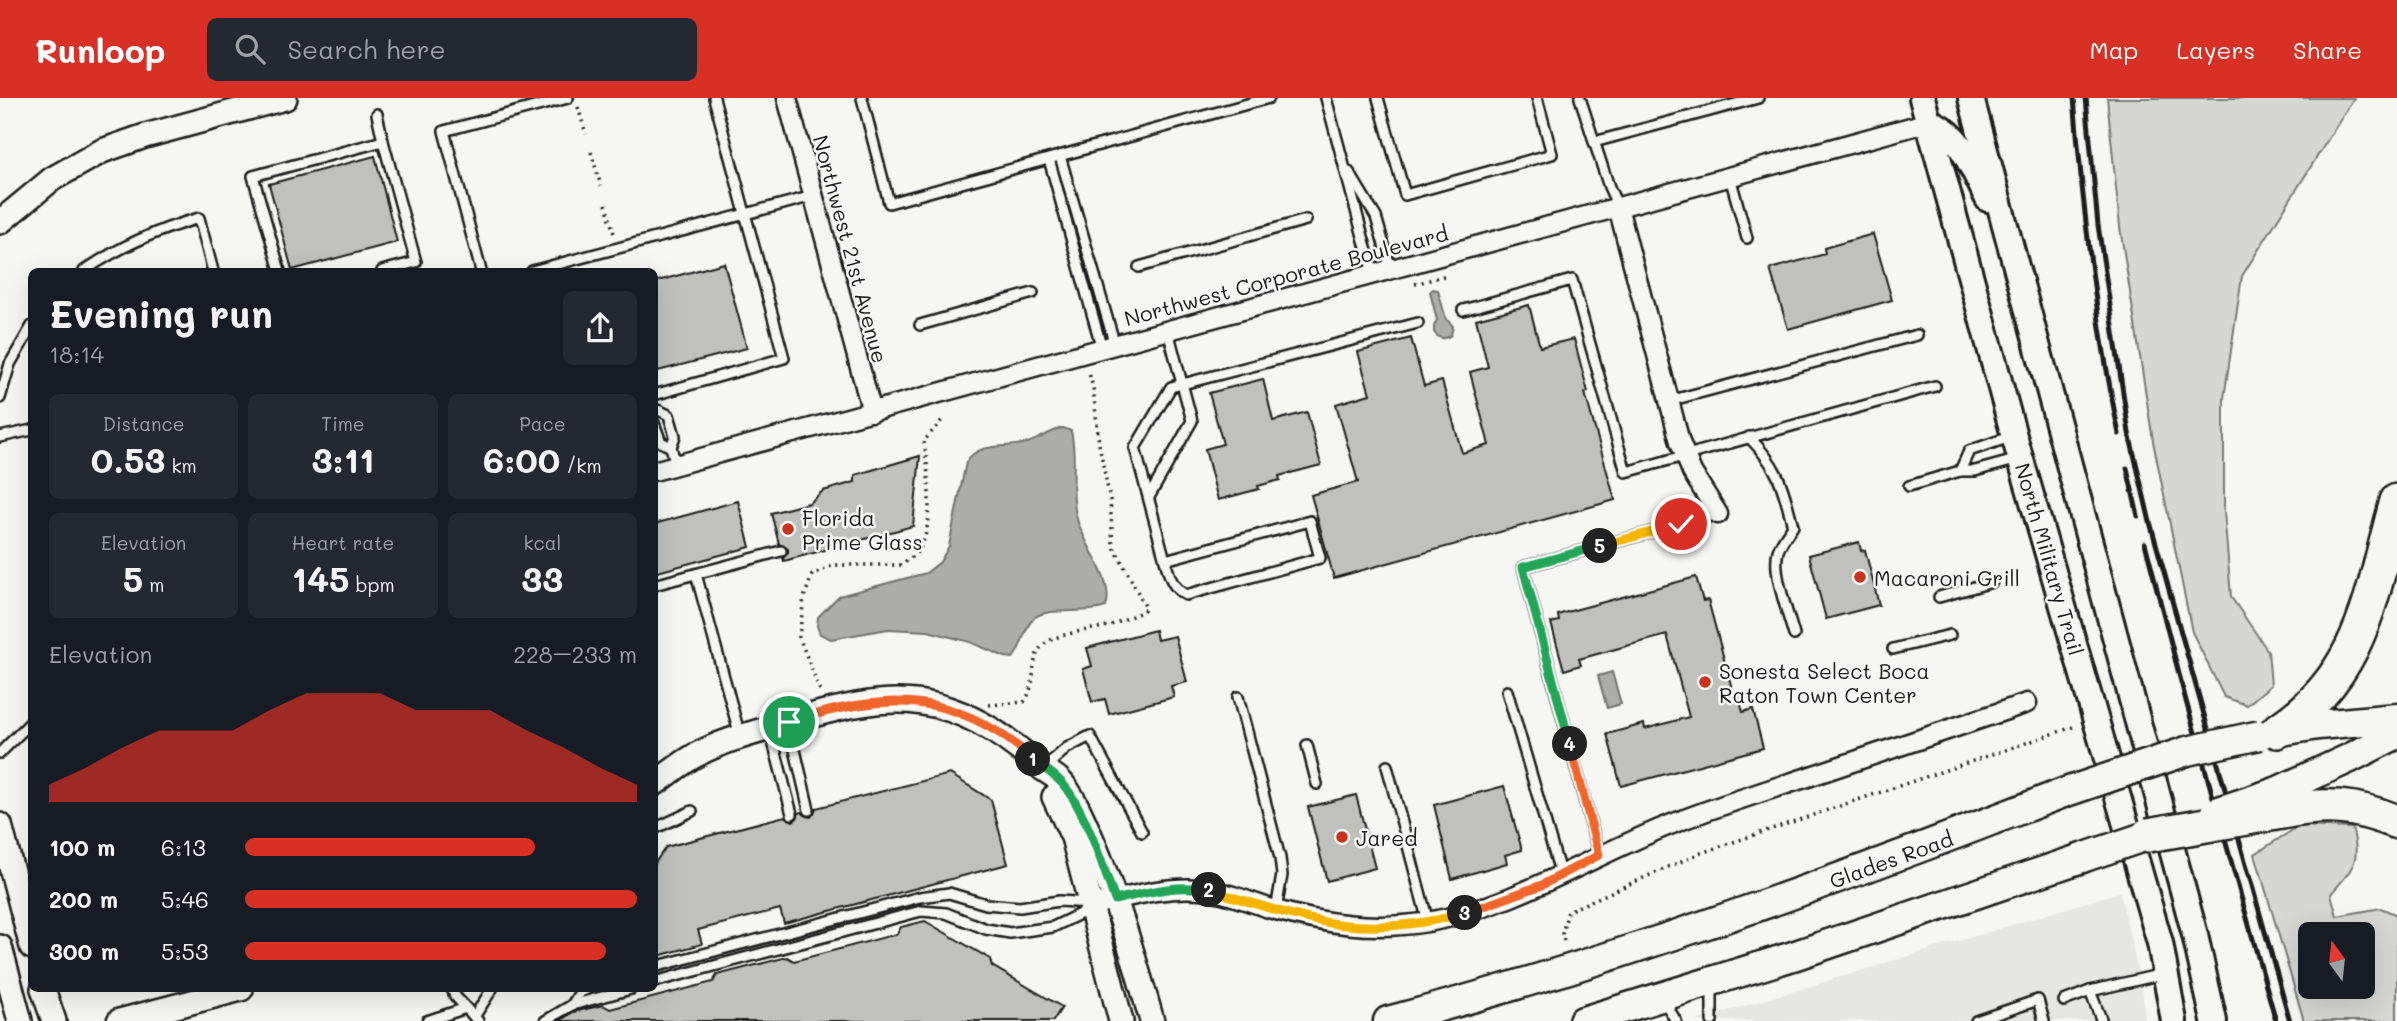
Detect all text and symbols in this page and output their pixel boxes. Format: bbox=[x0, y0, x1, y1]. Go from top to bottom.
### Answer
search box bbox=[207, 18, 697, 81]
text: Runloop bbox=[35, 28, 165, 71]
icon: search bbox=[231, 30, 269, 68]
text: Search here bbox=[287, 32, 446, 66]
text: Map bbox=[2090, 34, 2138, 65]
text: Layers bbox=[2176, 34, 2255, 65]
text: Share bbox=[2293, 34, 2362, 65]
street label: Northwest 21st Avenue bbox=[808, 132, 894, 366]
street label: Northwest Corporate Boulevard bbox=[1121, 219, 1451, 331]
text: Evening run bbox=[49, 288, 273, 338]
button: share bbox=[563, 291, 637, 365]
text: 18:14 bbox=[49, 339, 104, 369]
text: Distance bbox=[103, 411, 185, 436]
text: Time bbox=[321, 411, 365, 436]
text: Pace bbox=[519, 411, 566, 436]
text: 0.53 bbox=[91, 436, 165, 482]
text: 3:11 bbox=[311, 436, 375, 482]
text: 6:00 bbox=[483, 436, 560, 482]
text: km bbox=[165, 453, 197, 478]
text: /km bbox=[560, 453, 602, 478]
street label: North Military Trail bbox=[2010, 460, 2090, 658]
pin bbox=[1651, 494, 1711, 554]
place label: Florida Prime Glass bbox=[802, 504, 923, 555]
icon: check bbox=[1662, 505, 1700, 543]
marker: Florida Prime Glass bbox=[780, 521, 796, 537]
pin: 5 bbox=[1582, 528, 1618, 564]
text: Elevation bbox=[101, 530, 186, 555]
text: Heart rate bbox=[292, 530, 394, 555]
text: kcal bbox=[523, 530, 561, 555]
text: 5 bbox=[1594, 533, 1605, 558]
text: 5 bbox=[123, 555, 143, 601]
text: 145 bbox=[291, 555, 350, 601]
text: 33 bbox=[521, 555, 563, 601]
place label: Macaroni Grill bbox=[1874, 564, 2020, 591]
marker: Macaroni Grill bbox=[1852, 569, 1868, 585]
text: m bbox=[143, 572, 165, 597]
text: bpm bbox=[350, 572, 395, 597]
text: Elevation bbox=[49, 639, 152, 669]
text: 228–233 m bbox=[513, 639, 637, 669]
place label: Sonesta Select Boca Raton Town Center bbox=[1719, 657, 1929, 708]
marker: Sonesta Select Boca Raton Town Center bbox=[1697, 674, 1713, 690]
pin bbox=[759, 692, 819, 752]
icon: arrive bbox=[770, 703, 808, 741]
pin: 4 bbox=[1552, 726, 1588, 762]
text: 4 bbox=[1563, 731, 1576, 756]
pin: 1 bbox=[1016, 742, 1050, 776]
text: 1 bbox=[1028, 746, 1037, 771]
place label: Jared bbox=[1356, 824, 1417, 851]
street label: Glades Road bbox=[1826, 824, 1956, 894]
marker: Jared bbox=[1334, 829, 1350, 845]
text: 100 m bbox=[49, 832, 115, 862]
text: 6:13 bbox=[161, 832, 206, 862]
pin: 2 bbox=[1192, 872, 1226, 908]
text: 2 bbox=[1203, 877, 1214, 902]
text: 200 m bbox=[49, 884, 118, 914]
text: 5:46 bbox=[161, 884, 209, 914]
pin: 3 bbox=[1448, 896, 1482, 930]
text: 3 bbox=[1459, 900, 1470, 925]
north arrow bbox=[2298, 922, 2375, 999]
map controls bbox=[2298, 922, 2375, 999]
text: 300 m bbox=[49, 936, 119, 966]
text: 5:53 bbox=[161, 936, 208, 966]

